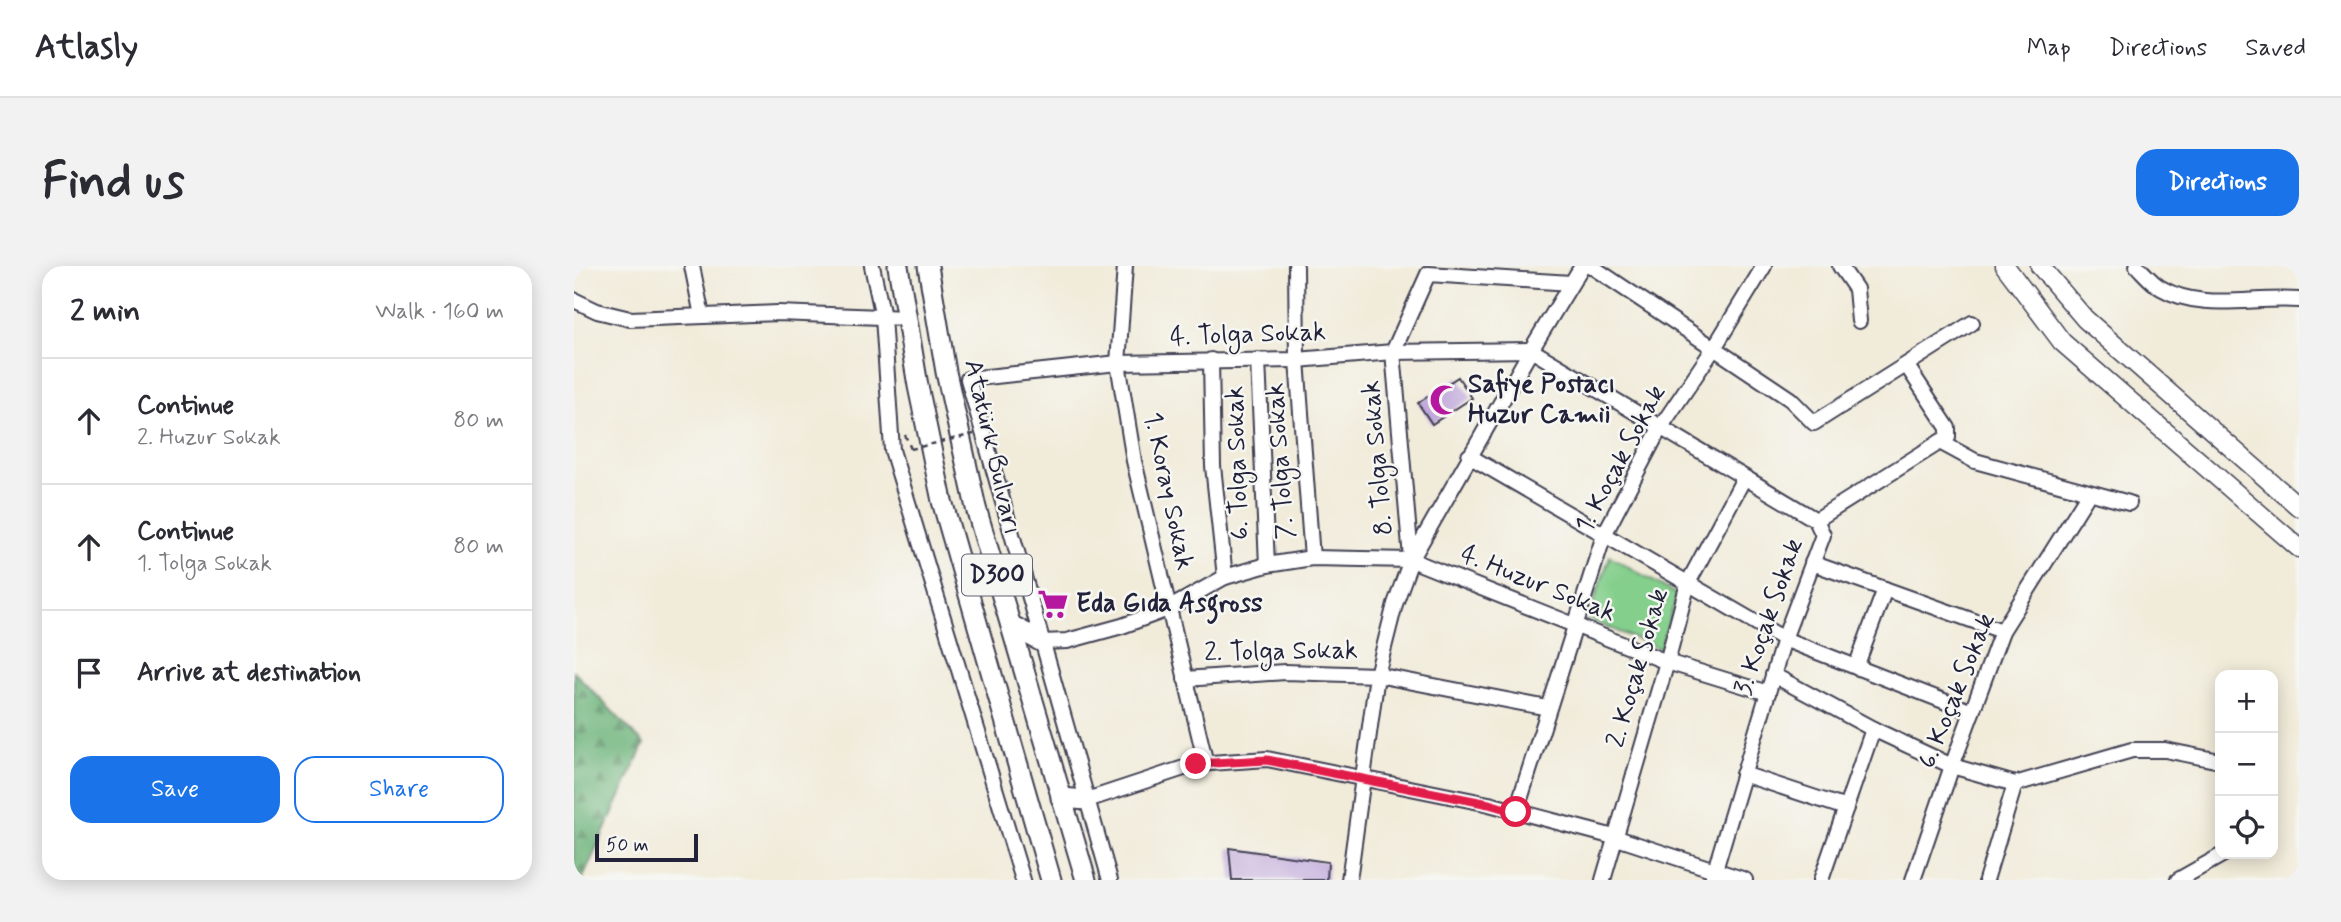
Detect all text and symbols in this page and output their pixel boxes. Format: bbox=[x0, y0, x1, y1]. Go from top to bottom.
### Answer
text: Atlasly bbox=[35, 26, 138, 70]
text: Map bbox=[2027, 33, 2071, 64]
text: Directions bbox=[2109, 33, 2207, 64]
text: Saved bbox=[2245, 33, 2306, 64]
button: Directions bbox=[2136, 149, 2299, 216]
text: Find us bbox=[42, 150, 185, 215]
text: 2 min bbox=[70, 292, 140, 331]
text: Walk · 160 m bbox=[375, 297, 504, 327]
street label: 4. Tolga Sokak bbox=[1169, 315, 1327, 357]
street label: Atatürk Bulvarı bbox=[955, 356, 1029, 538]
place label: Safiye Postacı Huzur Camii bbox=[1468, 368, 1616, 432]
street label: 8. Tolga Sokak bbox=[1354, 379, 1404, 537]
street label: 1. Koçak Sokak bbox=[1568, 379, 1674, 539]
street label: 7. Tolga Sokak bbox=[1259, 381, 1305, 540]
mosque icon: Safiye Postacı Huzur Camii bbox=[1428, 383, 1462, 417]
street label: 6. Tolga Sokak bbox=[1218, 385, 1260, 541]
text: Continue bbox=[137, 389, 234, 423]
icon: ahead bbox=[70, 402, 108, 440]
text: 80 m bbox=[453, 406, 504, 436]
street label: 1. Koray Sokak bbox=[1135, 409, 1201, 573]
text: 2. Huzur Sokak bbox=[137, 423, 281, 453]
text: Continue bbox=[137, 515, 234, 549]
icon: ahead bbox=[70, 528, 108, 566]
text: 80 m bbox=[453, 532, 504, 562]
street label: 3. Koçak Sokak bbox=[1726, 534, 1812, 700]
street label: 4. Huzur Sokak bbox=[1455, 537, 1621, 631]
text: 1. Tolga Sokak bbox=[137, 549, 272, 579]
road number: D300 bbox=[962, 554, 1032, 596]
street label: 2. Koçak Sokak bbox=[1599, 584, 1677, 752]
supermarket icon: Eda Gıda Asgross bbox=[1036, 587, 1070, 621]
place label: Eda Gıda Asgross bbox=[1076, 587, 1263, 624]
street label: 6. Koçak Sokak bbox=[1910, 608, 2004, 774]
street label: 2. Tolga Sokak bbox=[1204, 634, 1358, 672]
icon: arrive bbox=[70, 654, 108, 692]
text: Arrive at destination bbox=[137, 656, 361, 690]
map controls bbox=[2215, 670, 2278, 859]
button: + bbox=[2215, 670, 2278, 733]
button: − bbox=[2215, 733, 2278, 796]
route end bbox=[1180, 748, 1211, 779]
button: Save bbox=[70, 756, 280, 823]
button: Share bbox=[294, 756, 504, 823]
route start bbox=[1500, 796, 1531, 827]
button: locate bbox=[2215, 796, 2278, 859]
scale bar bbox=[595, 831, 698, 863]
text: 50 m bbox=[606, 833, 649, 858]

